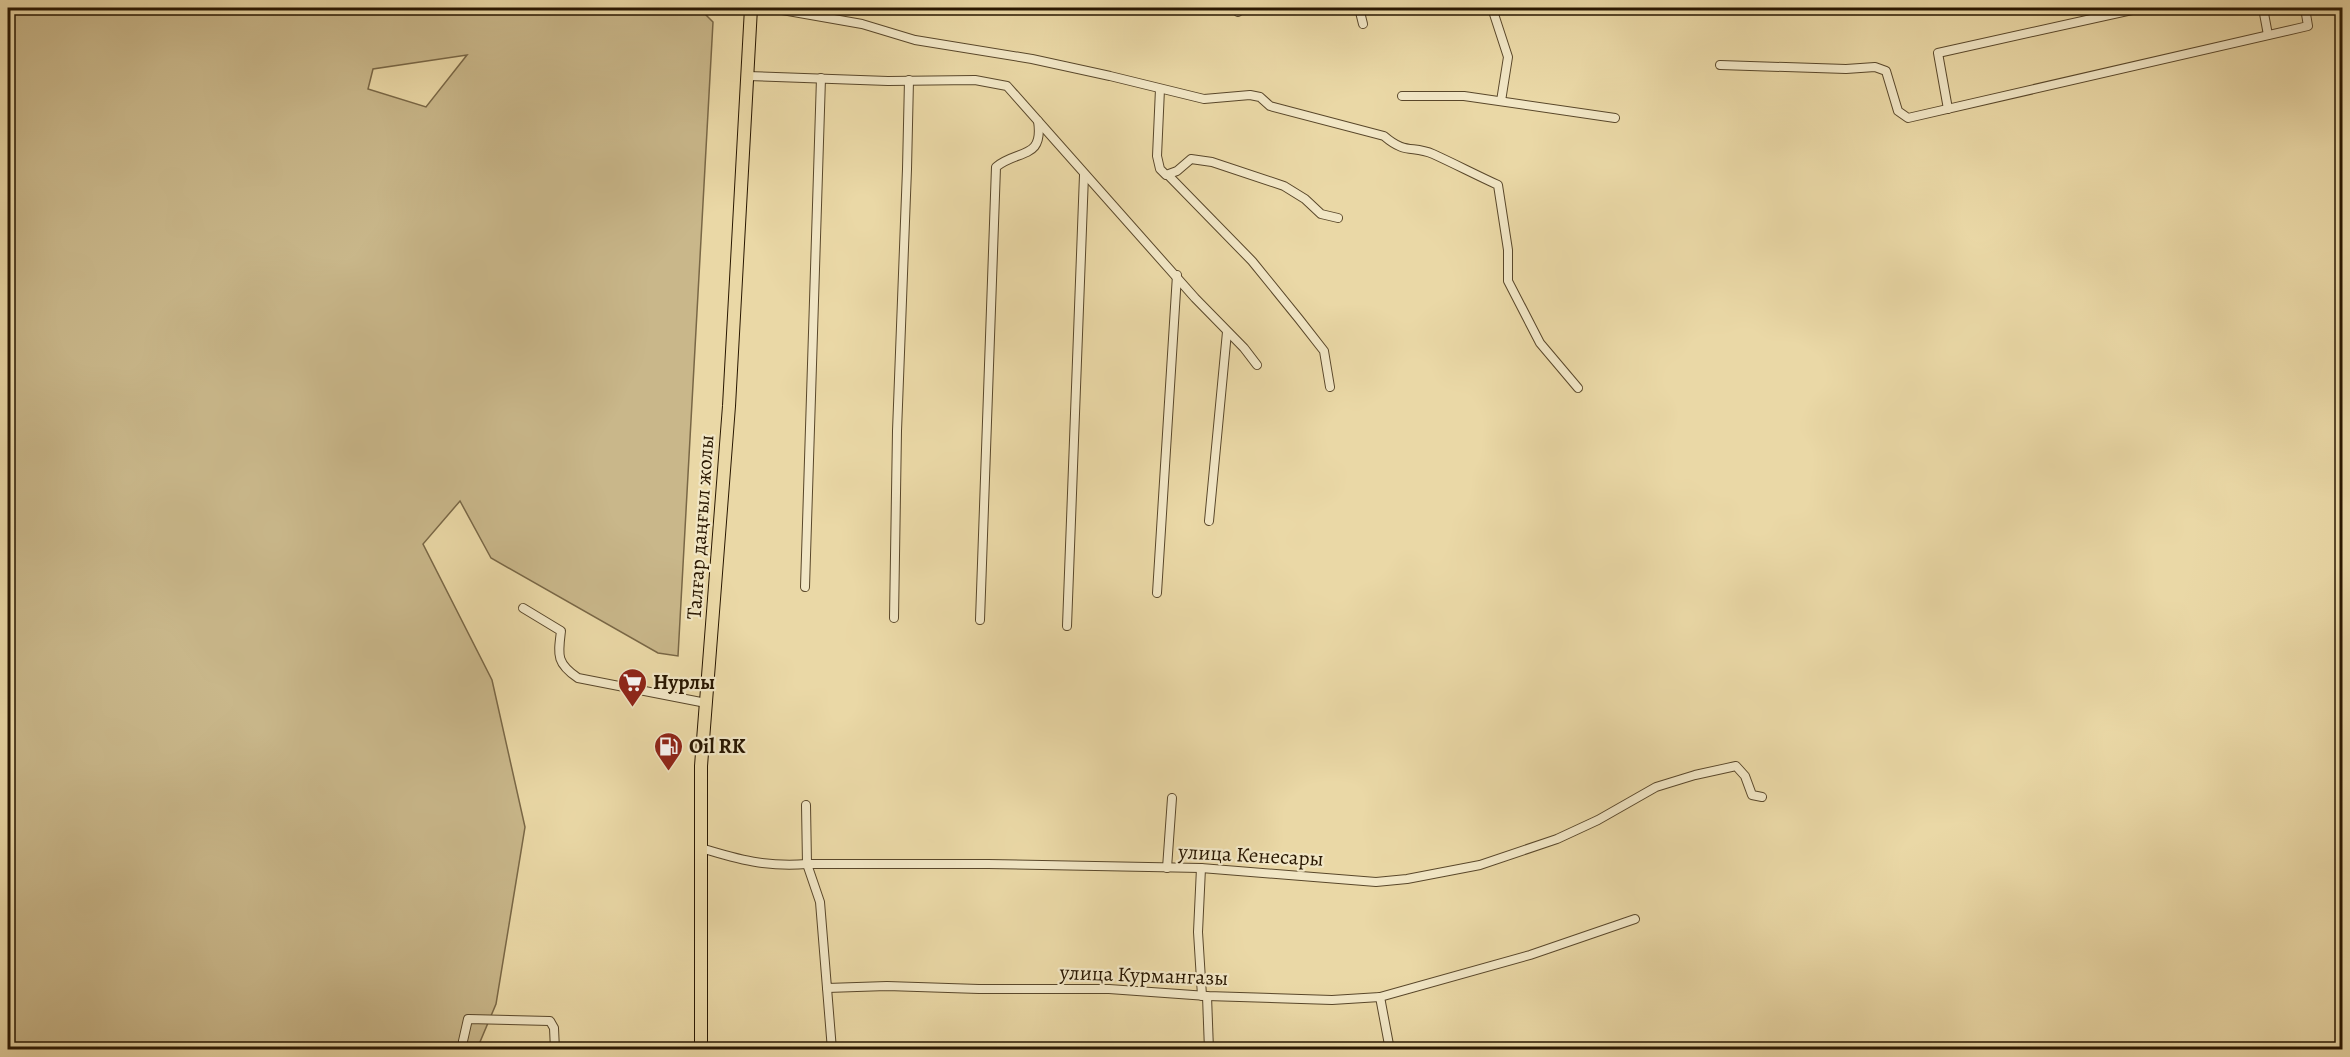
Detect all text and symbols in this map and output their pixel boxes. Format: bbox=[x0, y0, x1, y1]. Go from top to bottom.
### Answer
street label: Талғар даңғыл жолы bbox=[680, 434, 720, 620]
supermarket icon: Нурлы bbox=[616, 666, 648, 708]
place label: Нурлы bbox=[653, 668, 715, 696]
fuel station icon: Oil RK bbox=[652, 730, 684, 772]
place label: Oil RK bbox=[689, 732, 746, 760]
street label: улица Кенесары bbox=[1177, 837, 1324, 873]
street label: улица Курмангазы bbox=[1058, 958, 1229, 992]

